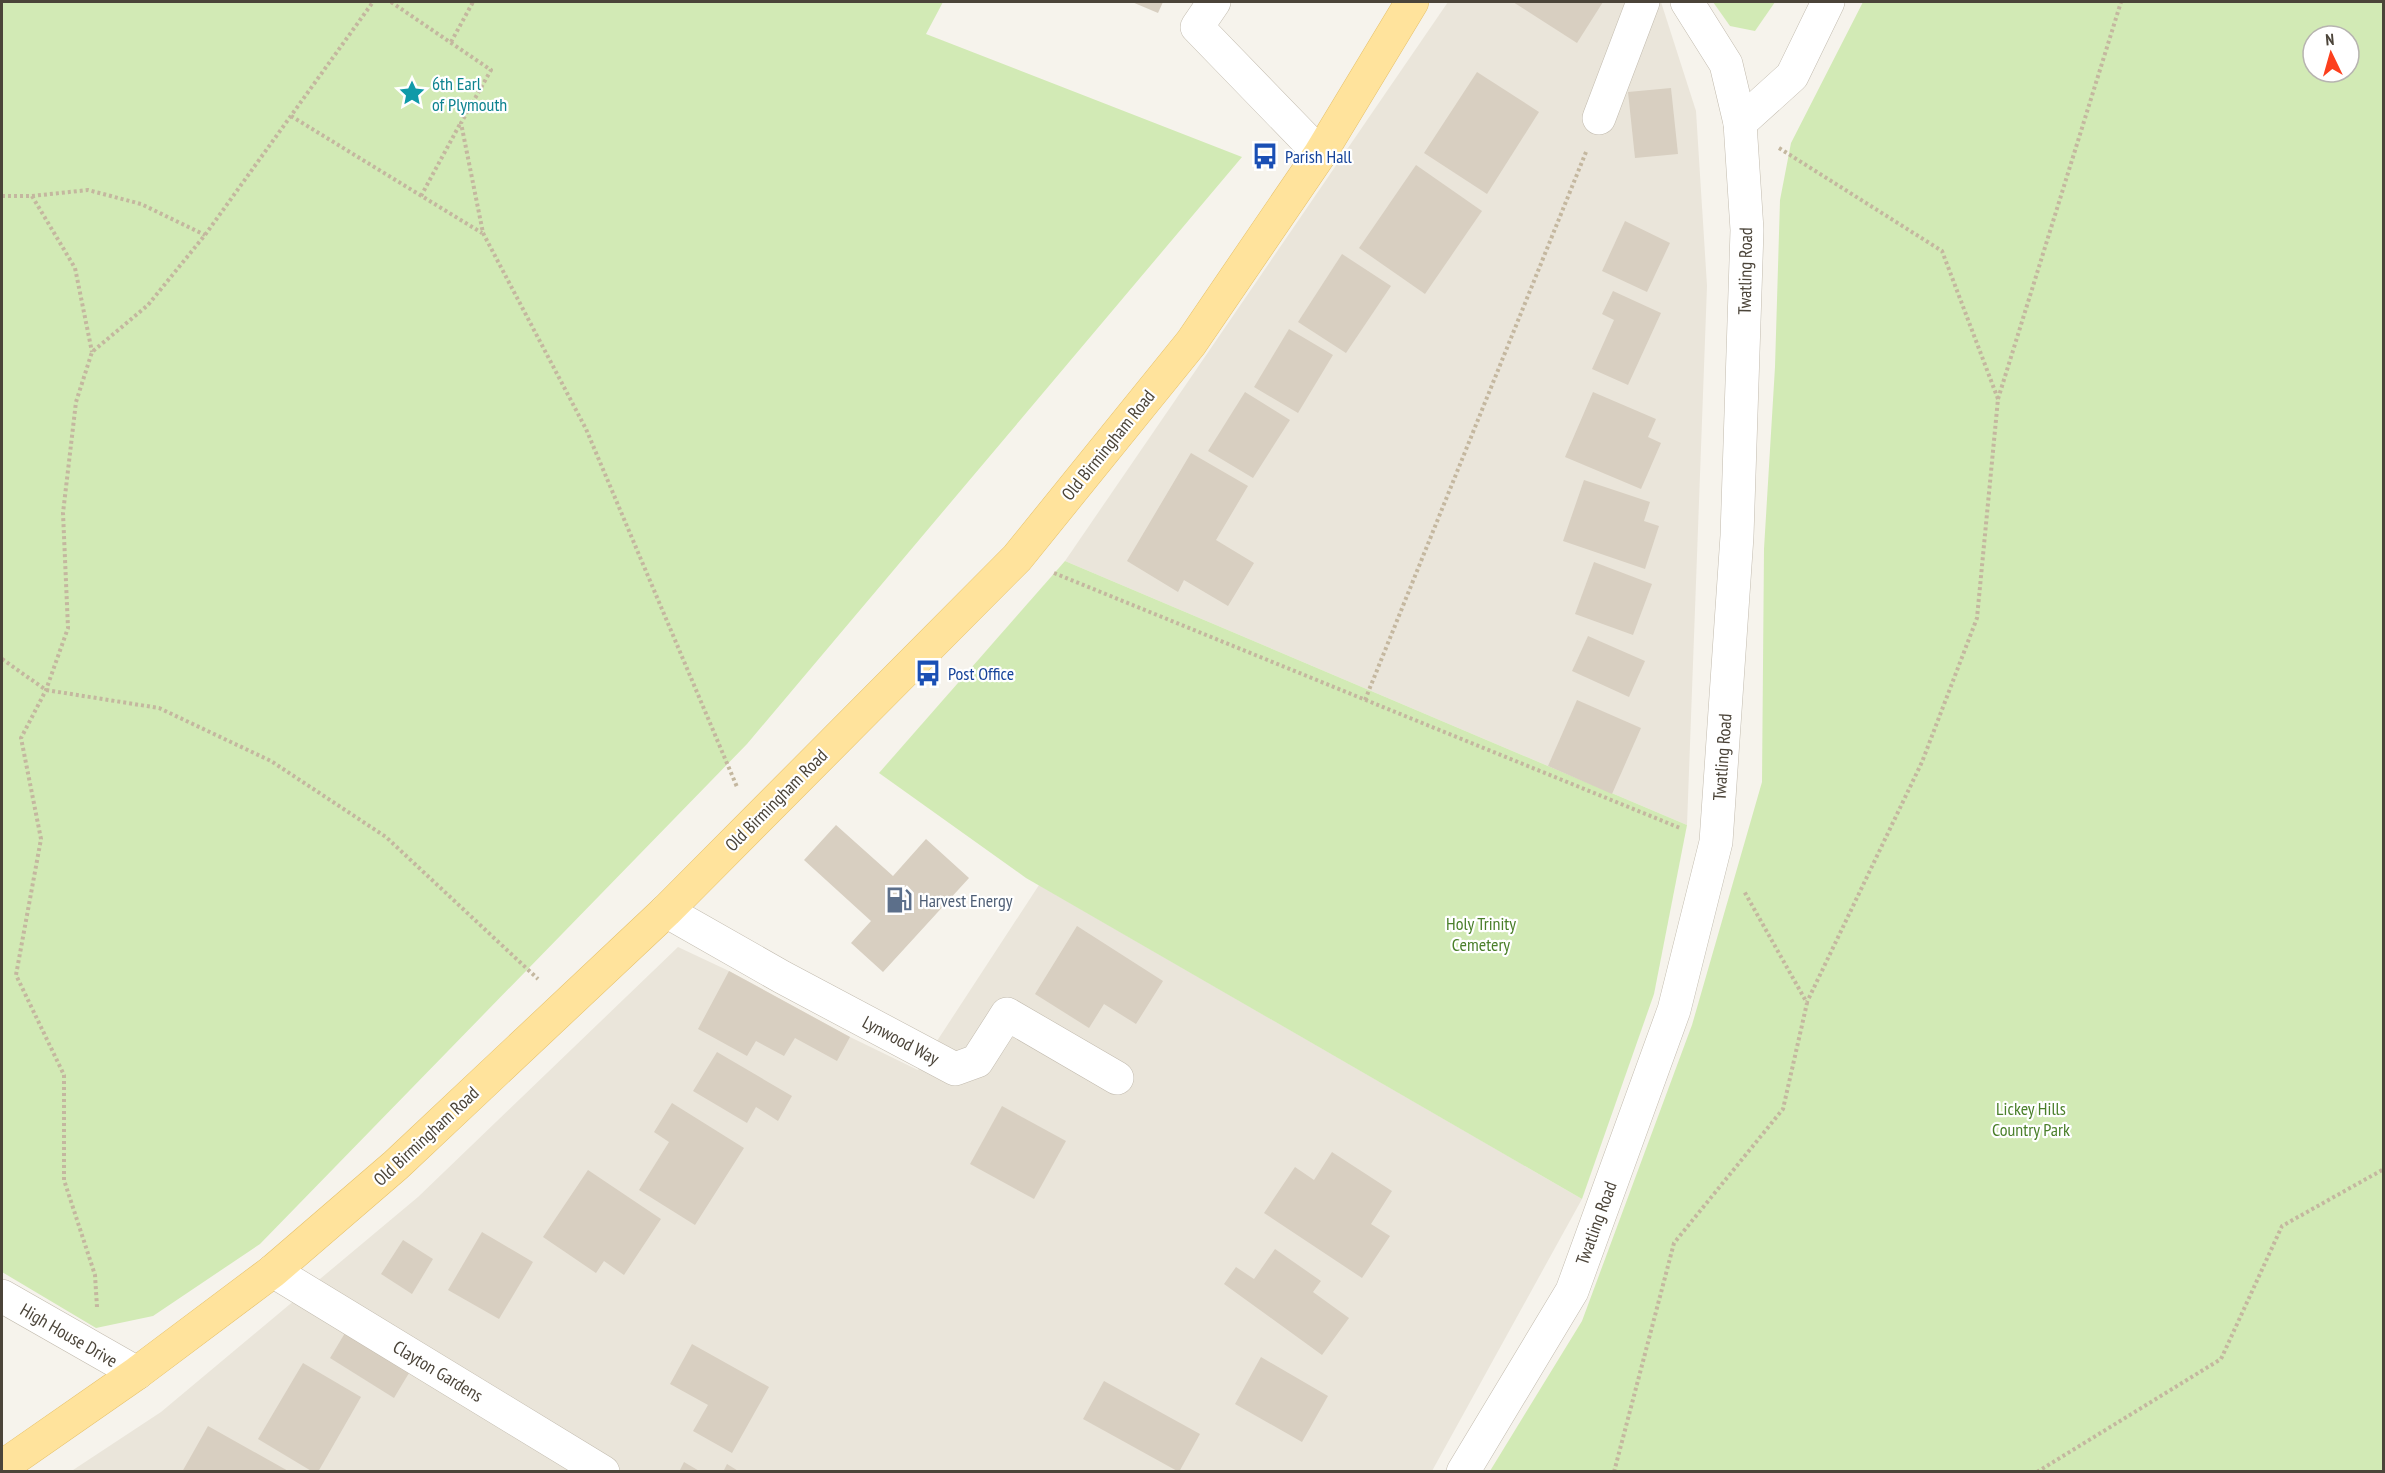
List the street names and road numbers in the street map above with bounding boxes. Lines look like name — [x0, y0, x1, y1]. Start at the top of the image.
street label: Twatling Road — [1733, 227, 1757, 315]
street label: Old Birmingham Road — [1056, 385, 1160, 505]
street label: Twatling Road — [1707, 713, 1737, 801]
street label: Old Birmingham Road — [720, 744, 832, 856]
street label: Lynwood Way — [859, 1010, 943, 1070]
street label: Old Birmingham Road — [369, 1081, 483, 1191]
street label: Twatling Road — [1570, 1178, 1622, 1268]
street label: High House Drive — [16, 1298, 122, 1372]
street label: Clayton Gardens — [389, 1335, 487, 1407]

